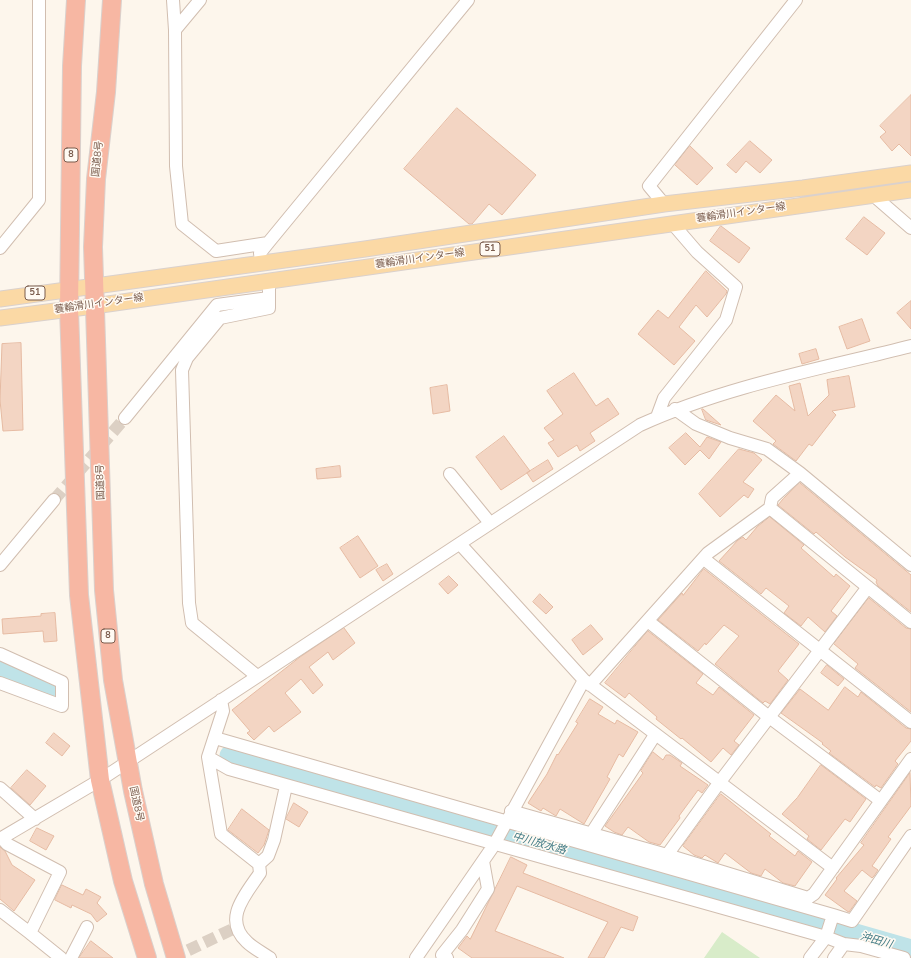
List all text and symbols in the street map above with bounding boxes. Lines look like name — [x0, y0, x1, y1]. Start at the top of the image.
street label: 国道8号 — [90, 140, 106, 178]
road number: 8 — [64, 148, 78, 162]
street label: 蓑輪滑川インター線 — [696, 201, 786, 225]
road number: 51 — [480, 242, 500, 256]
street label: 蓑輪滑川インター線 — [375, 247, 465, 271]
road number: 51 — [25, 286, 45, 300]
street label: 蓑輪滑川インター線 — [54, 292, 144, 316]
street label: 国道8号 — [94, 464, 108, 500]
road number: 8 — [101, 629, 115, 643]
street label: 国道8号 — [126, 785, 146, 823]
water label: 中川放水路 — [511, 830, 567, 858]
water label: 沖田川 — [858, 930, 894, 952]

